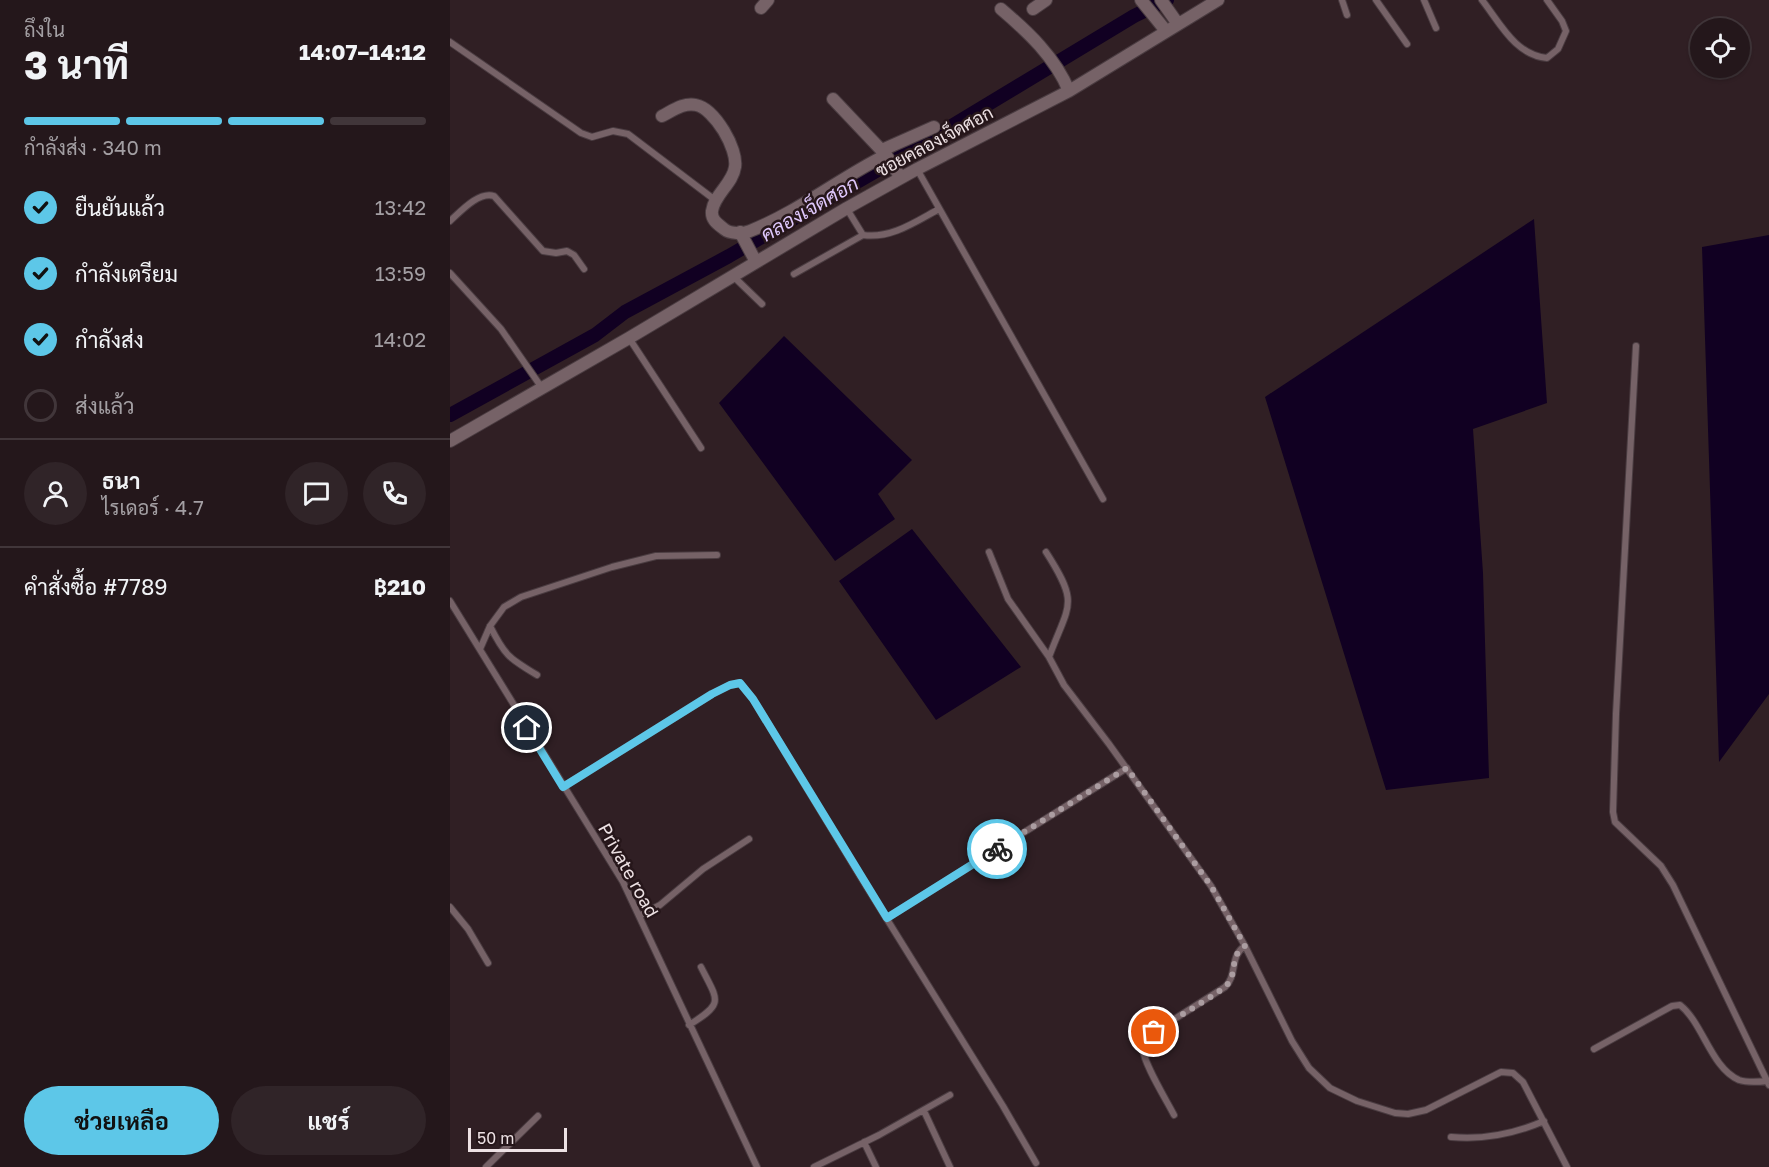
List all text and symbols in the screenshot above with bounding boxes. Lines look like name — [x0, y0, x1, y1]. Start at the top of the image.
text: ถึงใน — [24, 17, 65, 41]
map controls — [1690, 18, 1750, 78]
button: locate — [1690, 18, 1750, 78]
text: 14:07–14:12 — [299, 38, 426, 65]
text: 3 นาที — [24, 41, 129, 88]
street label: ซอยคลองเจ็ดศอก — [871, 99, 997, 181]
text: กำลังส่ง · 340 m — [24, 135, 162, 159]
water label: คลองเจ็ดศอก — [755, 169, 862, 246]
icon: check — [24, 191, 57, 224]
text: ยืนยันแล้ว — [75, 194, 165, 221]
text: 13:42 — [375, 195, 426, 219]
icon: check — [24, 257, 57, 290]
text: กำลังเตรียม — [75, 260, 178, 287]
text: 13:59 — [375, 261, 426, 285]
icon: check — [24, 323, 57, 356]
text: กำลังส่ง — [75, 326, 144, 353]
text: 14:02 — [374, 327, 426, 351]
text: ส่งแล้ว — [75, 392, 135, 419]
button: person — [24, 462, 87, 525]
button: chat — [285, 462, 348, 525]
button: phone — [363, 462, 426, 525]
text: ธนา — [102, 467, 140, 494]
text: ไรเดอร์ · 4.7 — [102, 495, 204, 519]
text: คำสั่งซื้อ #7789 — [24, 573, 168, 600]
text: ฿210 — [374, 573, 426, 600]
pin — [501, 702, 552, 753]
icon: home — [510, 711, 543, 744]
street label: Private road — [594, 819, 664, 921]
courier — [967, 819, 1027, 879]
icon: bike — [981, 833, 1014, 866]
pin — [1128, 1006, 1179, 1057]
icon: bag — [1137, 1015, 1170, 1048]
button: ช่วยเหลือ — [24, 1086, 219, 1155]
button: แชร์ — [231, 1086, 426, 1155]
scale bar — [468, 1125, 567, 1152]
text: 50 m — [477, 1128, 514, 1148]

